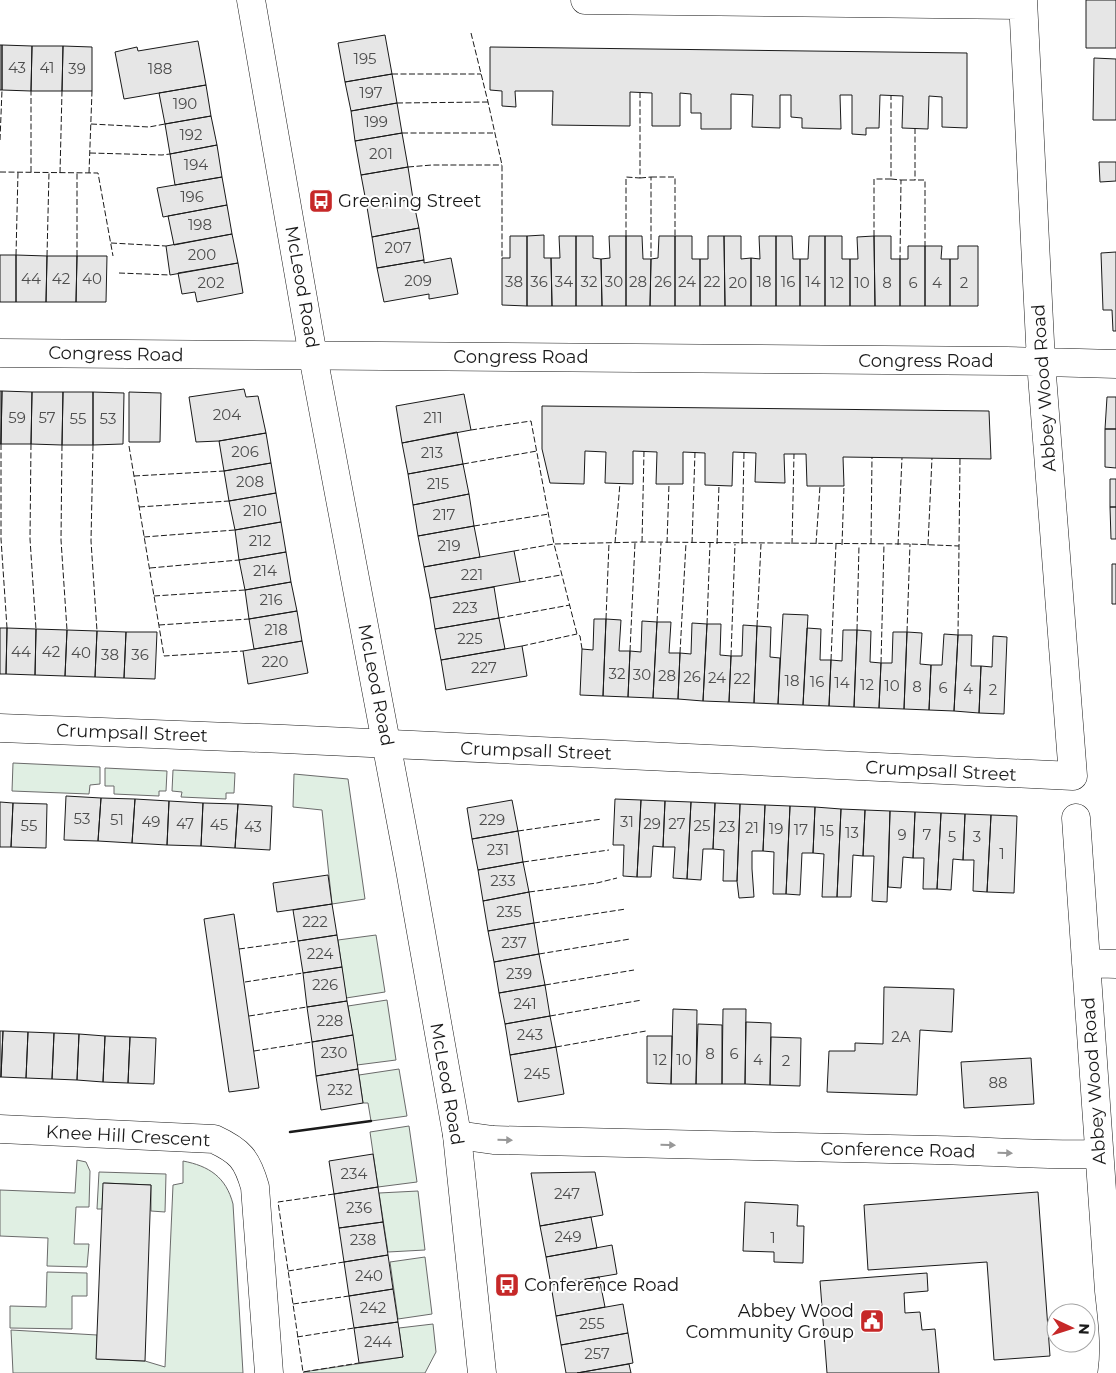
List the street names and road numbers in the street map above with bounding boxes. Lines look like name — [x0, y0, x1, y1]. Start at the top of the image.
street label: McLeod Road — [280, 224, 324, 350]
street label: Abbey Wood Road — [1027, 303, 1061, 473]
street label: Congress Road — [48, 342, 184, 366]
street label: Congress Road — [453, 346, 589, 368]
street label: Congress Road — [858, 350, 994, 372]
street label: McLeod Road — [353, 622, 399, 748]
street label: Crumpsall Street — [56, 719, 208, 747]
street label: Crumpsall Street — [460, 737, 612, 765]
street label: Crumpsall Street — [865, 756, 1017, 786]
street label: Abbey Wood Road — [1077, 996, 1111, 1166]
street label: McLeod Road — [425, 1021, 469, 1147]
street label: Knee Hill Crescent — [45, 1121, 211, 1151]
street label: Conference Road — [820, 1138, 976, 1162]

